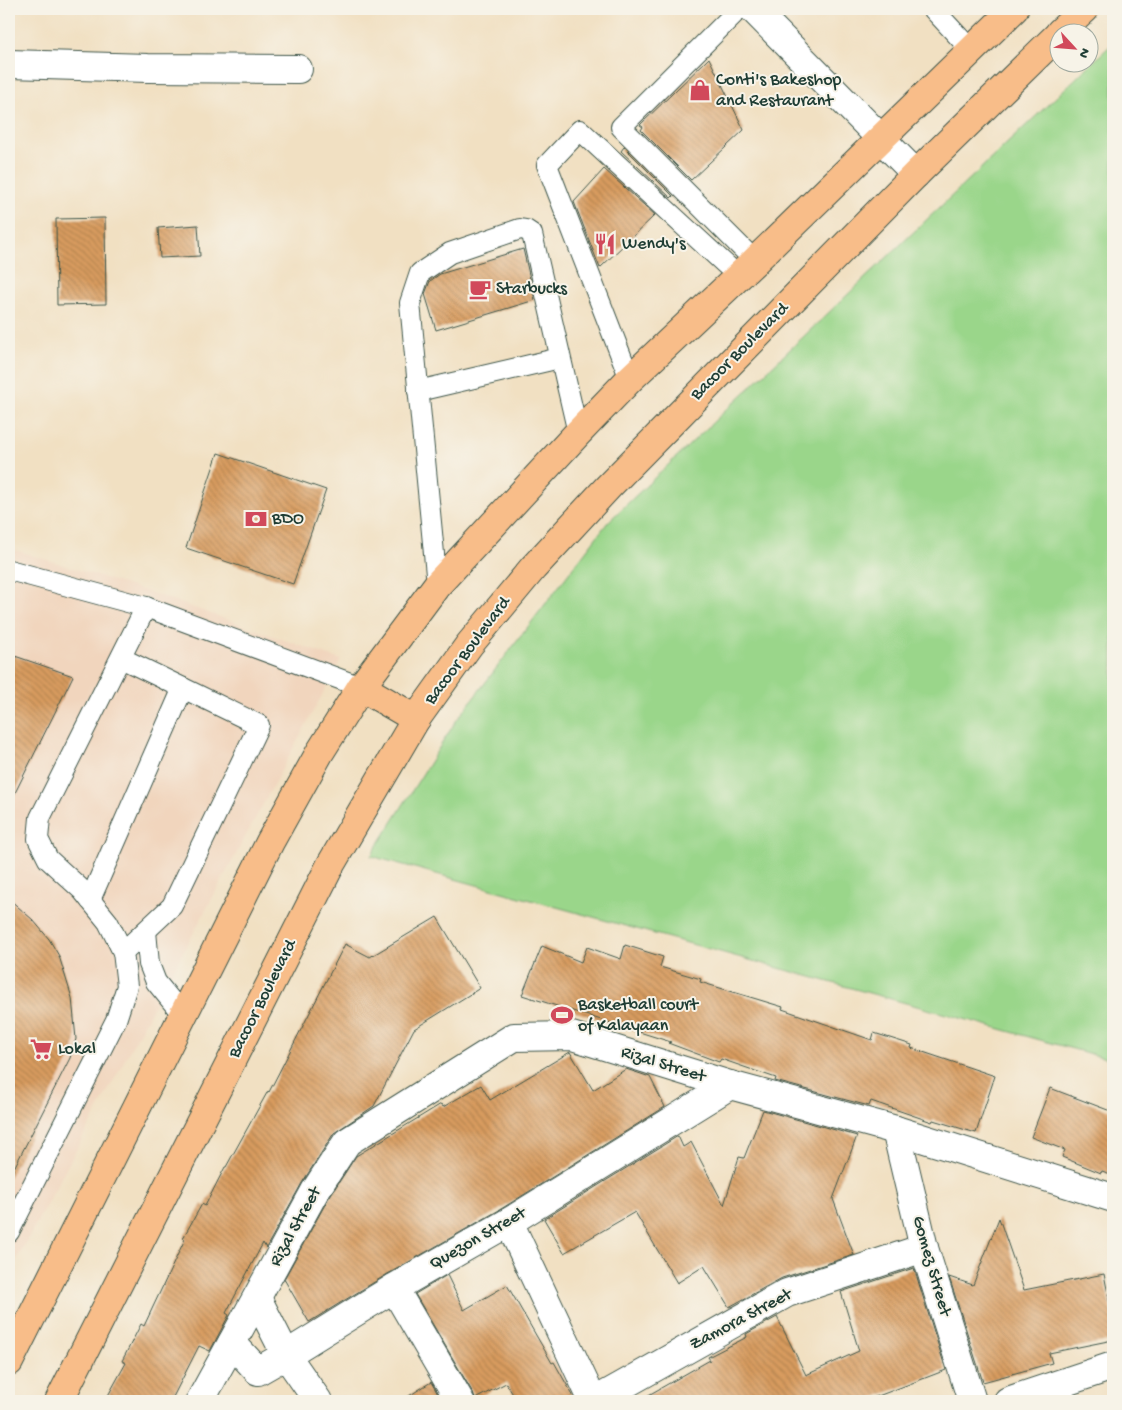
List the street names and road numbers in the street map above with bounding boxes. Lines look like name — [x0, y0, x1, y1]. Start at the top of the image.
street label: Bacoor Boulevard — [686, 298, 794, 406]
street label: Bacoor Boulevard — [420, 592, 516, 710]
street label: Bacoor Boulevard — [224, 935, 302, 1062]
street label: Rizal Street — [618, 1042, 709, 1088]
street label: Rizal Street — [266, 1182, 327, 1270]
street label: Quezon Street — [426, 1202, 531, 1275]
street label: Gomez Street — [907, 1214, 956, 1320]
street label: Zamora Street — [686, 1284, 797, 1356]

